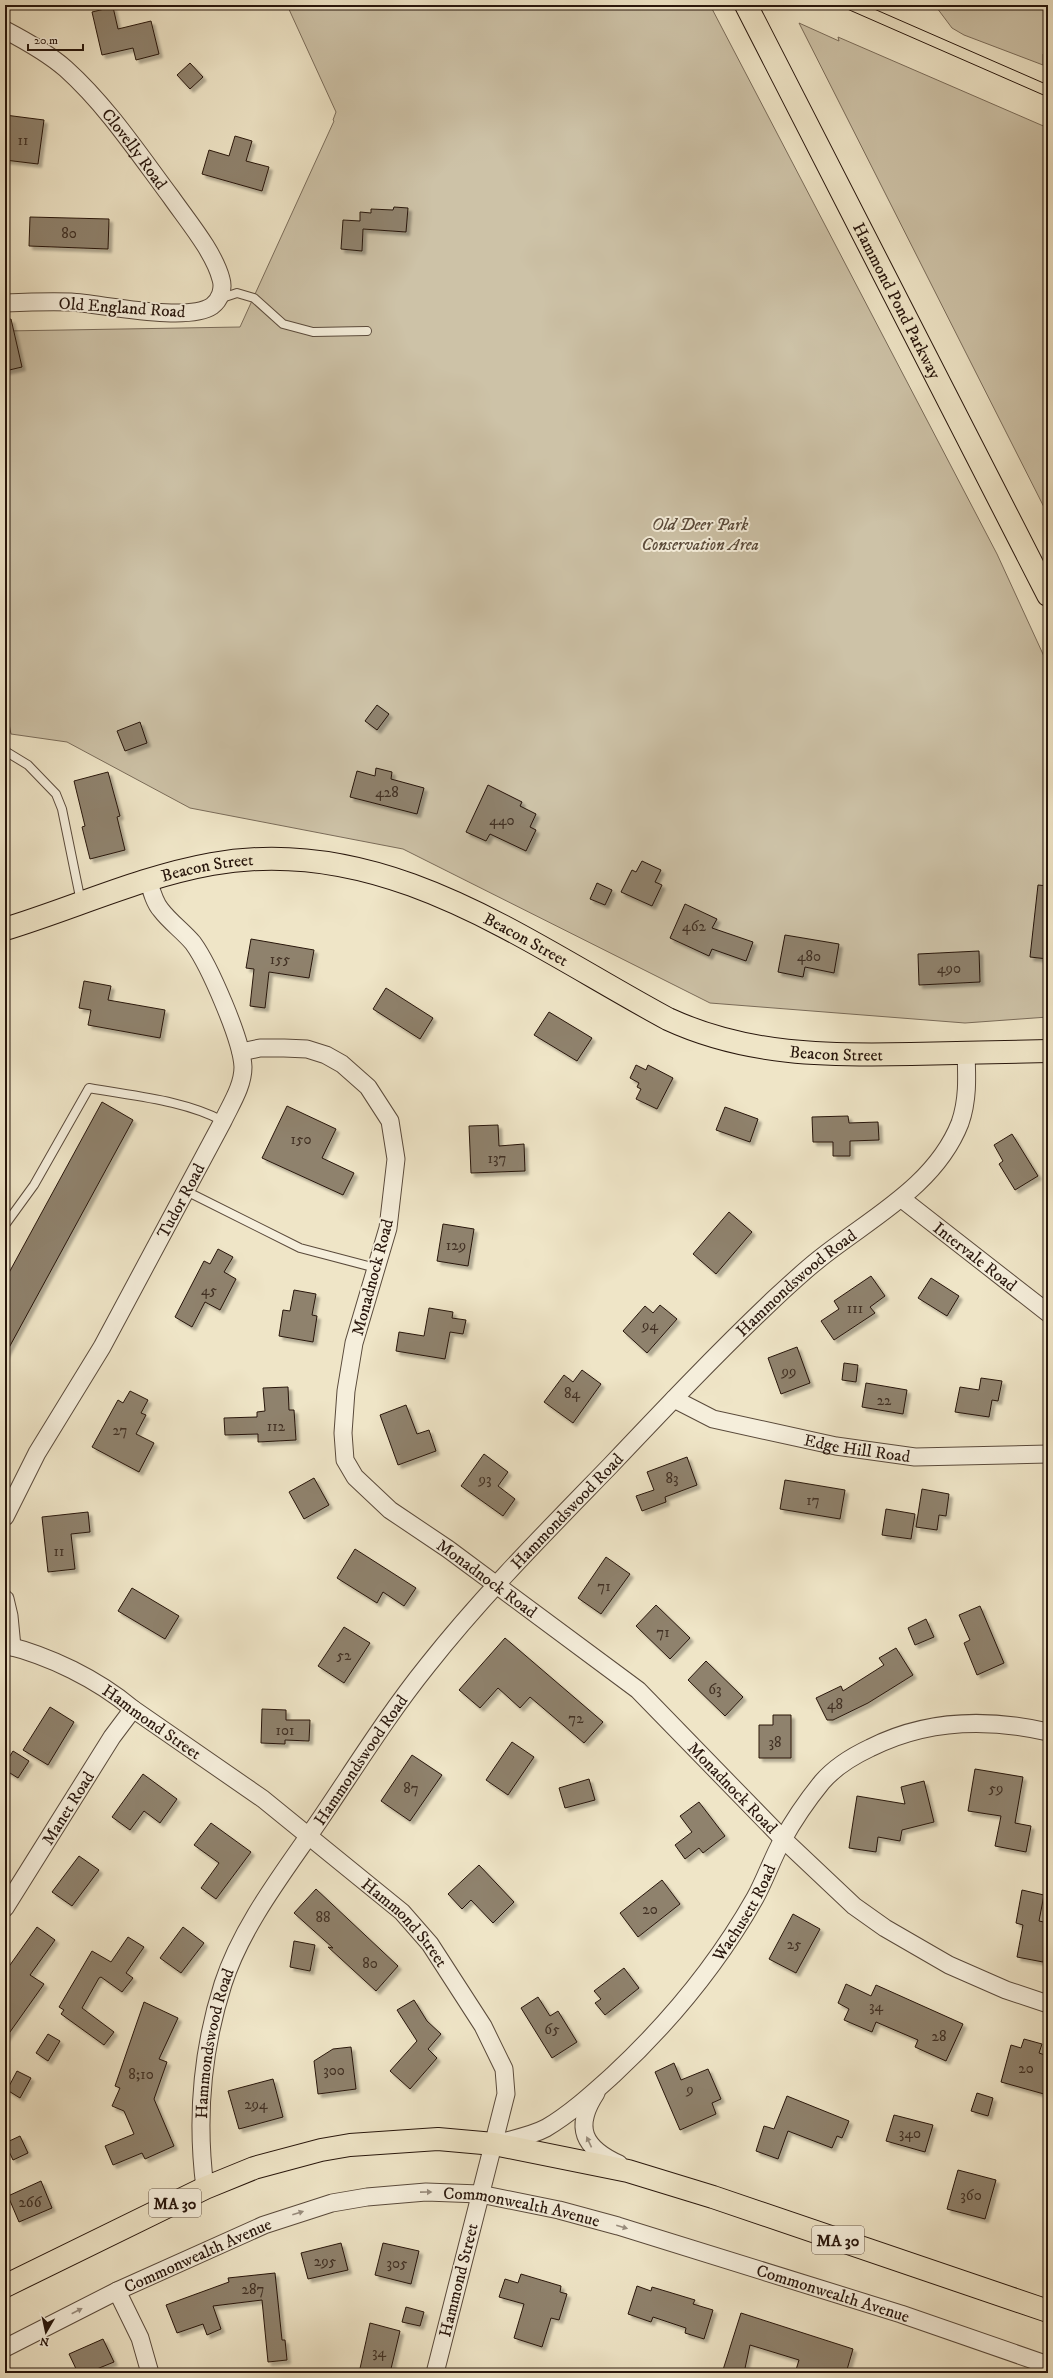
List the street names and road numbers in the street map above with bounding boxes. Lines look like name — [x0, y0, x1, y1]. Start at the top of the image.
street label: Clovelly Road — [96, 104, 172, 195]
street label: Hammond Pond Parkway — [847, 219, 946, 384]
street label: Old England Road — [58, 293, 186, 323]
street label: Beacon Street — [159, 849, 255, 888]
street label: Beacon Street — [480, 908, 572, 972]
street label: Beacon Street — [788, 1041, 884, 1067]
street label: Tudor Road — [152, 1159, 211, 1242]
street label: Monadnock Road — [347, 1216, 399, 1338]
street label: Intervale Road — [928, 1217, 1022, 1297]
street label: Hammondswood Road — [732, 1225, 862, 1342]
street label: Edge Hill Road — [802, 1429, 912, 1468]
street label: Hammondswood Road — [506, 1449, 629, 1574]
street label: Monadnock Road — [432, 1534, 542, 1624]
street label: Hammond Street — [98, 1680, 206, 1765]
street label: Hammondswood Road — [309, 1690, 413, 1830]
street label: Monadnock Road — [682, 1738, 782, 1839]
street label: Manet Road — [37, 1767, 100, 1850]
street label: Wachusett Road — [707, 1861, 782, 1967]
street label: Hammond Street — [357, 1873, 452, 1972]
street label: Hammondswood Road — [191, 1965, 240, 2119]
street label: Commonwealth Avenue — [443, 2183, 602, 2233]
road number: MA 30 — [149, 2189, 201, 2217]
street label: Commonwealth Avenue — [121, 2213, 274, 2298]
street label: Hammond Street — [434, 2221, 484, 2339]
road number: MA 30 — [812, 2226, 864, 2254]
street label: Commonwealth Avenue — [753, 2260, 912, 2328]

